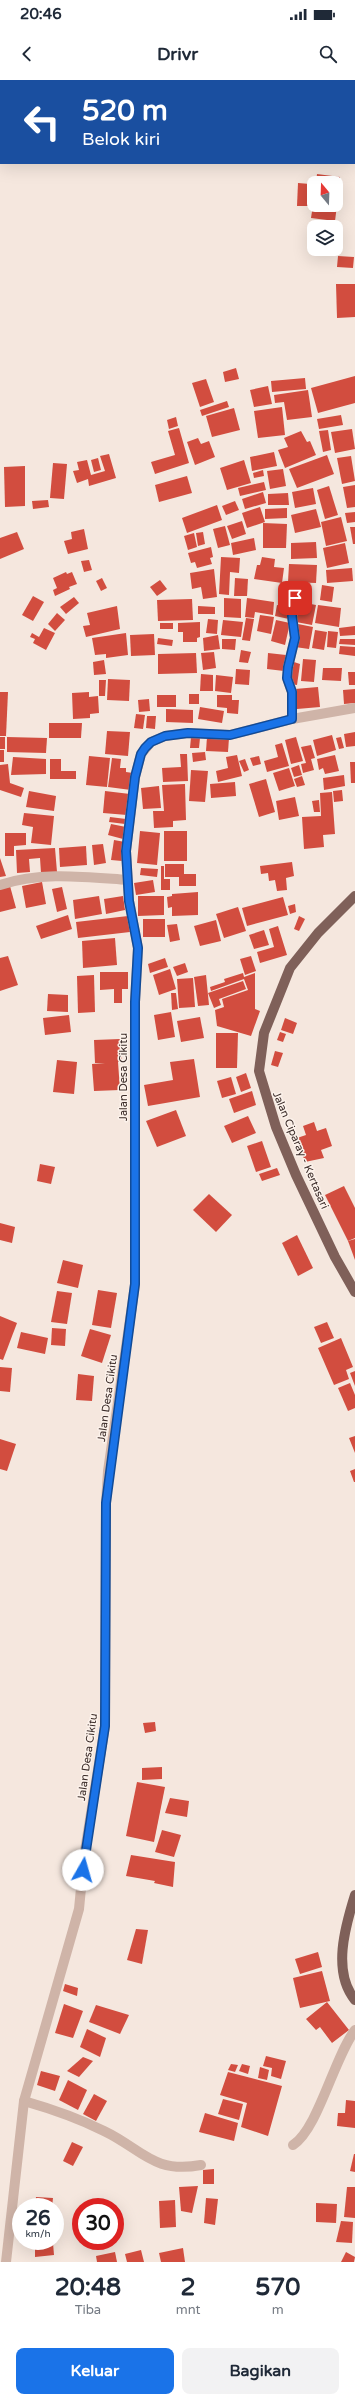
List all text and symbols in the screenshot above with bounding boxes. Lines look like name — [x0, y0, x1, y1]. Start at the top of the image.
text: 20:46 — [20, 5, 62, 23]
icon: back — [16, 43, 38, 65]
text: Drivr — [157, 43, 198, 65]
icon: search — [317, 43, 339, 65]
text: 520 m — [82, 94, 168, 128]
icon: left — [16, 96, 68, 148]
text: Belok kiri — [82, 128, 160, 150]
north arrow — [307, 176, 343, 212]
map controls — [307, 176, 343, 256]
button: layers — [307, 220, 343, 256]
pin — [278, 581, 312, 615]
icon: arrive — [284, 587, 306, 609]
street label: Jalan Desa Cikitu — [117, 1033, 130, 1121]
street label: Jalan Ciparay - Kertasari — [270, 1090, 331, 1211]
street label: Jalan Desa Cikitu — [95, 1353, 120, 1443]
street label: Jalan Desa Cikitu — [75, 1712, 100, 1802]
position arrow — [62, 1849, 104, 1891]
speed limit sign: 30 — [72, 2198, 124, 2250]
text: 26 — [25, 2207, 51, 2231]
text: km/h — [25, 2228, 51, 2240]
text: 20:48 — [55, 2273, 121, 2302]
text: 2 — [181, 2273, 196, 2302]
text: 570 — [255, 2273, 300, 2302]
text: Tiba — [75, 2302, 101, 2318]
text: mnt — [176, 2302, 200, 2318]
text: m — [272, 2302, 284, 2318]
button: Keluar — [16, 2348, 174, 2394]
button: Bagikan — [182, 2348, 339, 2394]

